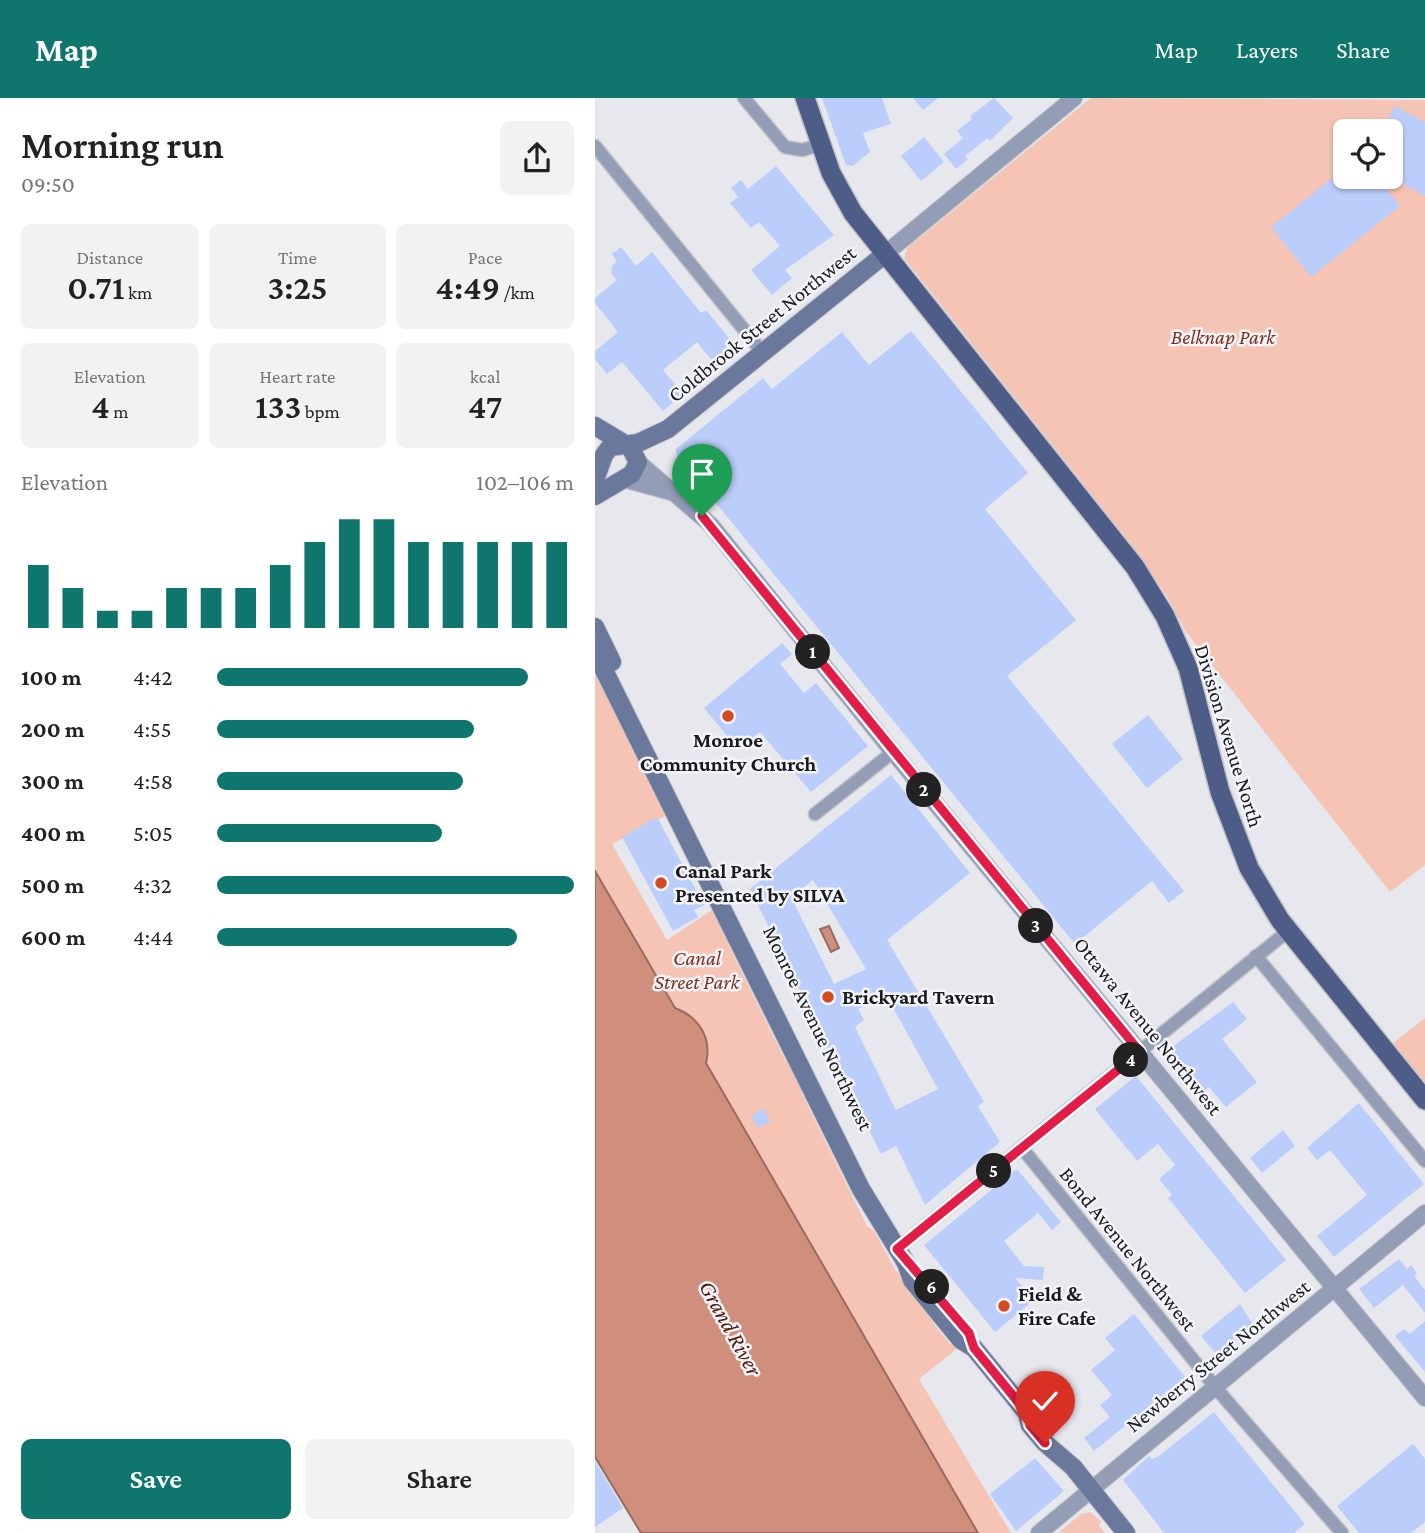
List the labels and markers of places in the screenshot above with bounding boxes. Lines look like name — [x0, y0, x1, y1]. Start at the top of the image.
pin — [672, 444, 732, 516]
pin: 1 — [795, 634, 830, 670]
marker: Monroe Community Church — [720, 708, 736, 724]
place label: Monroe Community Church — [640, 728, 816, 776]
pin: 2 — [907, 772, 941, 808]
place label: Canal Park Presented by SILVA — [675, 859, 845, 907]
marker: Canal Park Presented by SILVA — [653, 875, 669, 891]
pin: 3 — [1019, 908, 1053, 944]
place label: Brickyard Tavern — [842, 985, 995, 1009]
marker: Brickyard Tavern — [820, 989, 836, 1005]
pin: 4 — [1113, 1042, 1149, 1077]
pin: 5 — [977, 1154, 1011, 1188]
pin: 6 — [915, 1270, 949, 1304]
place label: Field & Fire Cafe — [1018, 1282, 1096, 1330]
marker: Field & Fire Cafe — [996, 1298, 1012, 1314]
pin — [1015, 1371, 1075, 1443]

